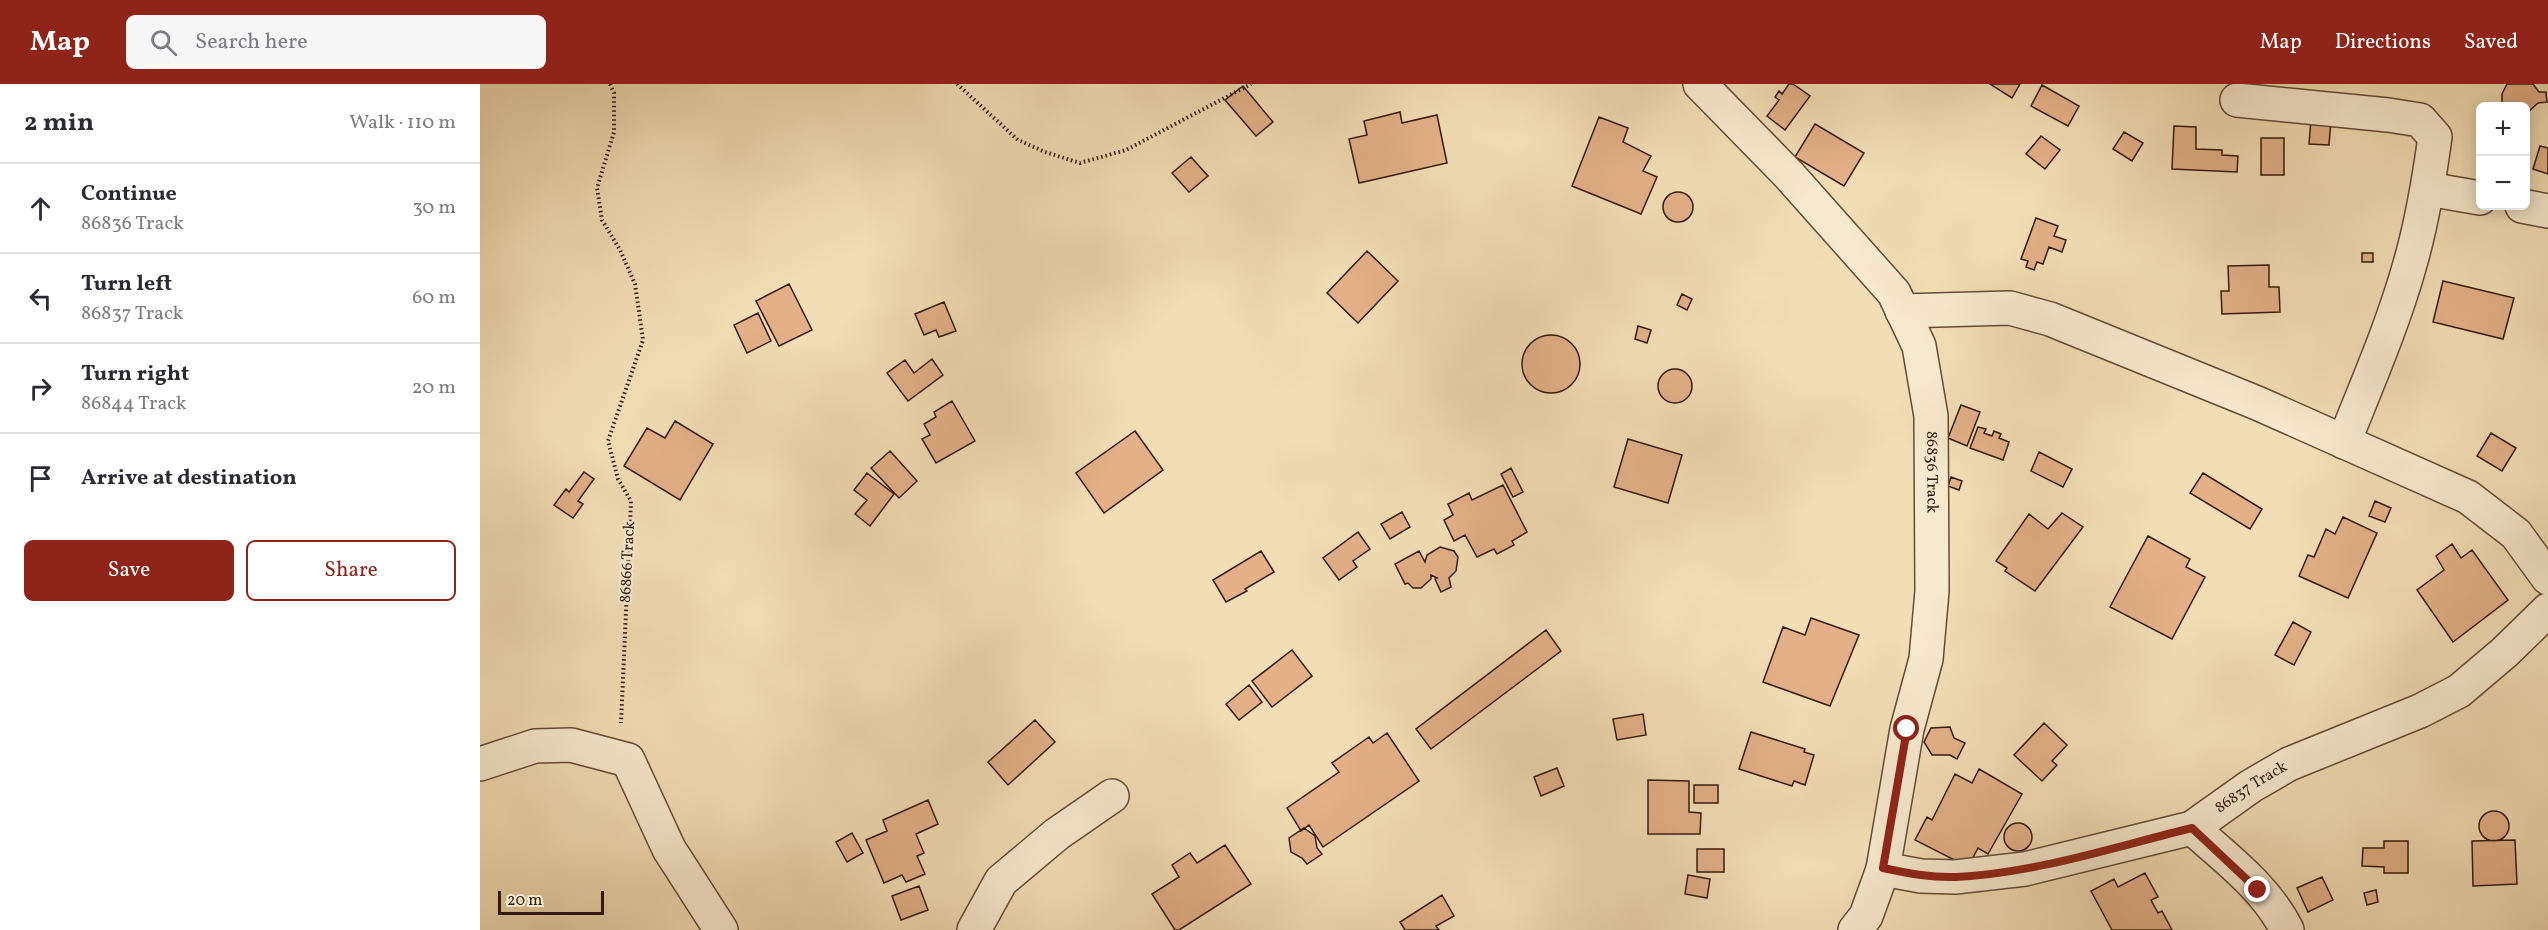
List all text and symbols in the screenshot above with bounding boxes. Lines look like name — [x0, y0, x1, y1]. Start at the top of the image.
search box — [126, 15, 546, 69]
text: Map — [30, 23, 90, 62]
icon: search — [147, 26, 180, 59]
text: Search here — [195, 27, 308, 58]
text: Map — [2260, 28, 2302, 57]
text: Directions — [2335, 28, 2431, 57]
text: Saved — [2464, 28, 2518, 57]
map controls — [2476, 102, 2530, 210]
button: + — [2476, 102, 2530, 156]
text: 2 min — [24, 105, 94, 141]
text: Walk · 110 m — [349, 109, 456, 137]
button: − — [2476, 156, 2530, 210]
text: Continue — [81, 179, 177, 210]
icon: ahead — [24, 192, 57, 225]
text: 30 m — [412, 194, 456, 222]
text: 86836 Track — [81, 210, 184, 238]
text: Turn left — [81, 269, 172, 300]
icon: left — [24, 282, 57, 315]
text: 60 m — [412, 284, 456, 312]
text: 86837 Track — [81, 300, 183, 328]
text: Turn right — [81, 359, 189, 390]
icon: right — [24, 372, 57, 405]
text: 20 m — [412, 374, 456, 402]
text: 86844 Track — [81, 390, 187, 418]
street label: 86836 Track — [1920, 431, 1943, 514]
icon: arrive — [24, 462, 57, 495]
text: Arrive at destination — [81, 463, 297, 494]
street label: 86866 Track — [615, 520, 641, 604]
button: Save — [24, 540, 234, 601]
button: Share — [246, 540, 456, 601]
route start — [1893, 715, 1919, 741]
street label: 86837 Track — [2211, 756, 2292, 819]
route end — [2244, 876, 2270, 902]
scale bar — [498, 888, 604, 916]
text: 20 m — [507, 890, 542, 912]

